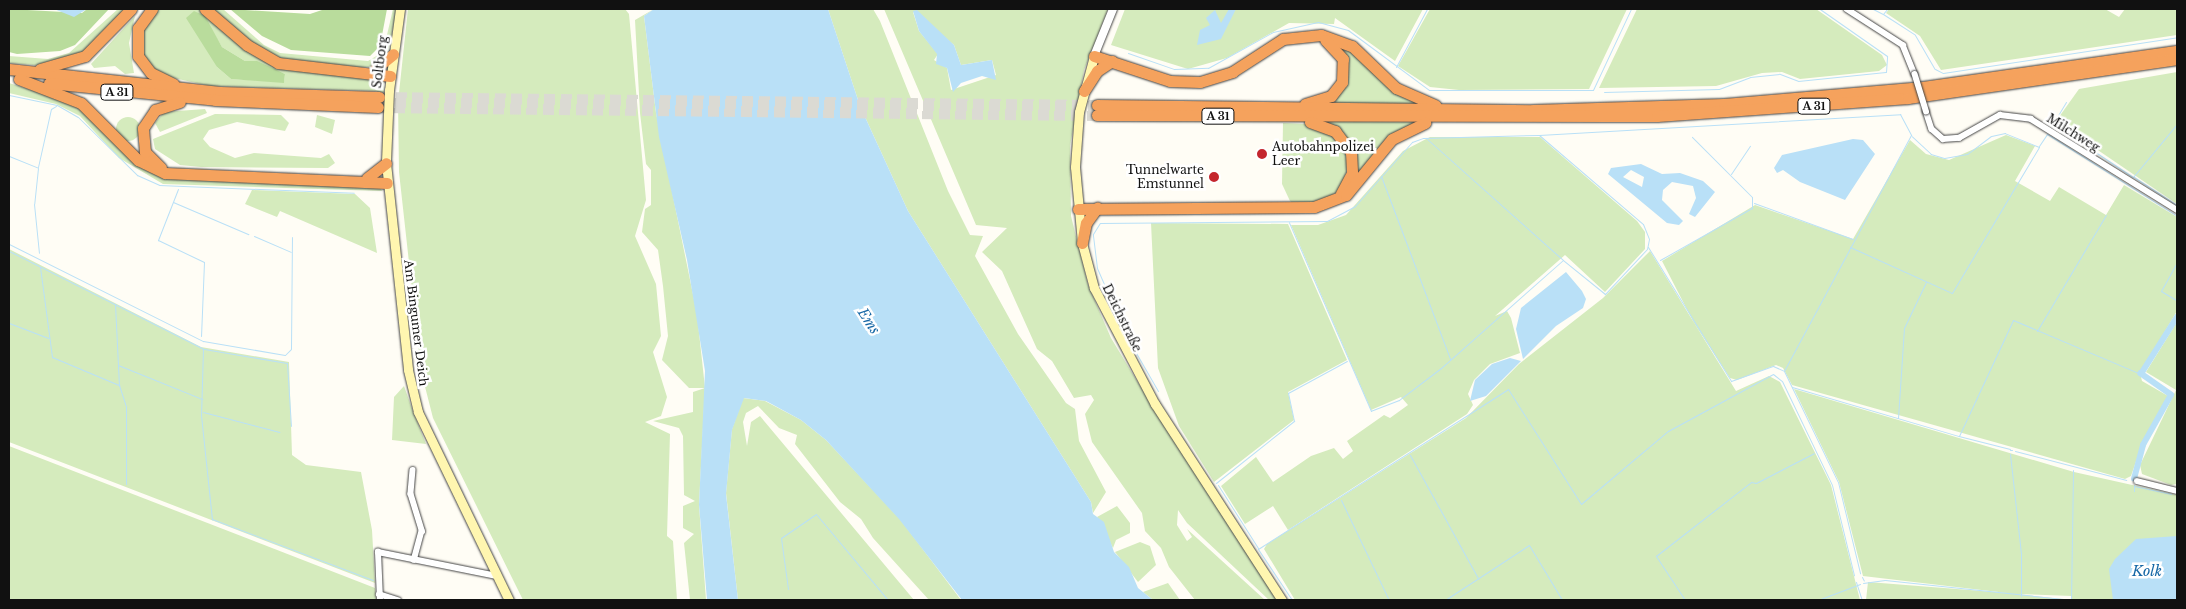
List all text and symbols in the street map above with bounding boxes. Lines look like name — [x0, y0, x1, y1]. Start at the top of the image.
street label: Soltborg — [370, 35, 390, 89]
road number: A 31 — [100, 84, 134, 100]
road number: A 31 — [1796, 98, 1832, 114]
road number: A 31 — [1200, 108, 1236, 124]
street label: Milchweg — [2044, 111, 2102, 155]
place label: Autobahnpolizei Leer — [1272, 140, 1374, 168]
marker: Autobahnpolizei Leer — [1256, 148, 1268, 160]
place label: Tunnelwarte Emstunnel — [1126, 163, 1204, 191]
marker: Tunnelwarte Emstunnel — [1208, 171, 1220, 183]
street label: Am Bingumer Deich — [401, 259, 431, 387]
street label: Deichstraße — [1099, 282, 1145, 354]
water label: Ems — [854, 305, 884, 337]
water label: Kolk — [2132, 563, 2162, 579]

